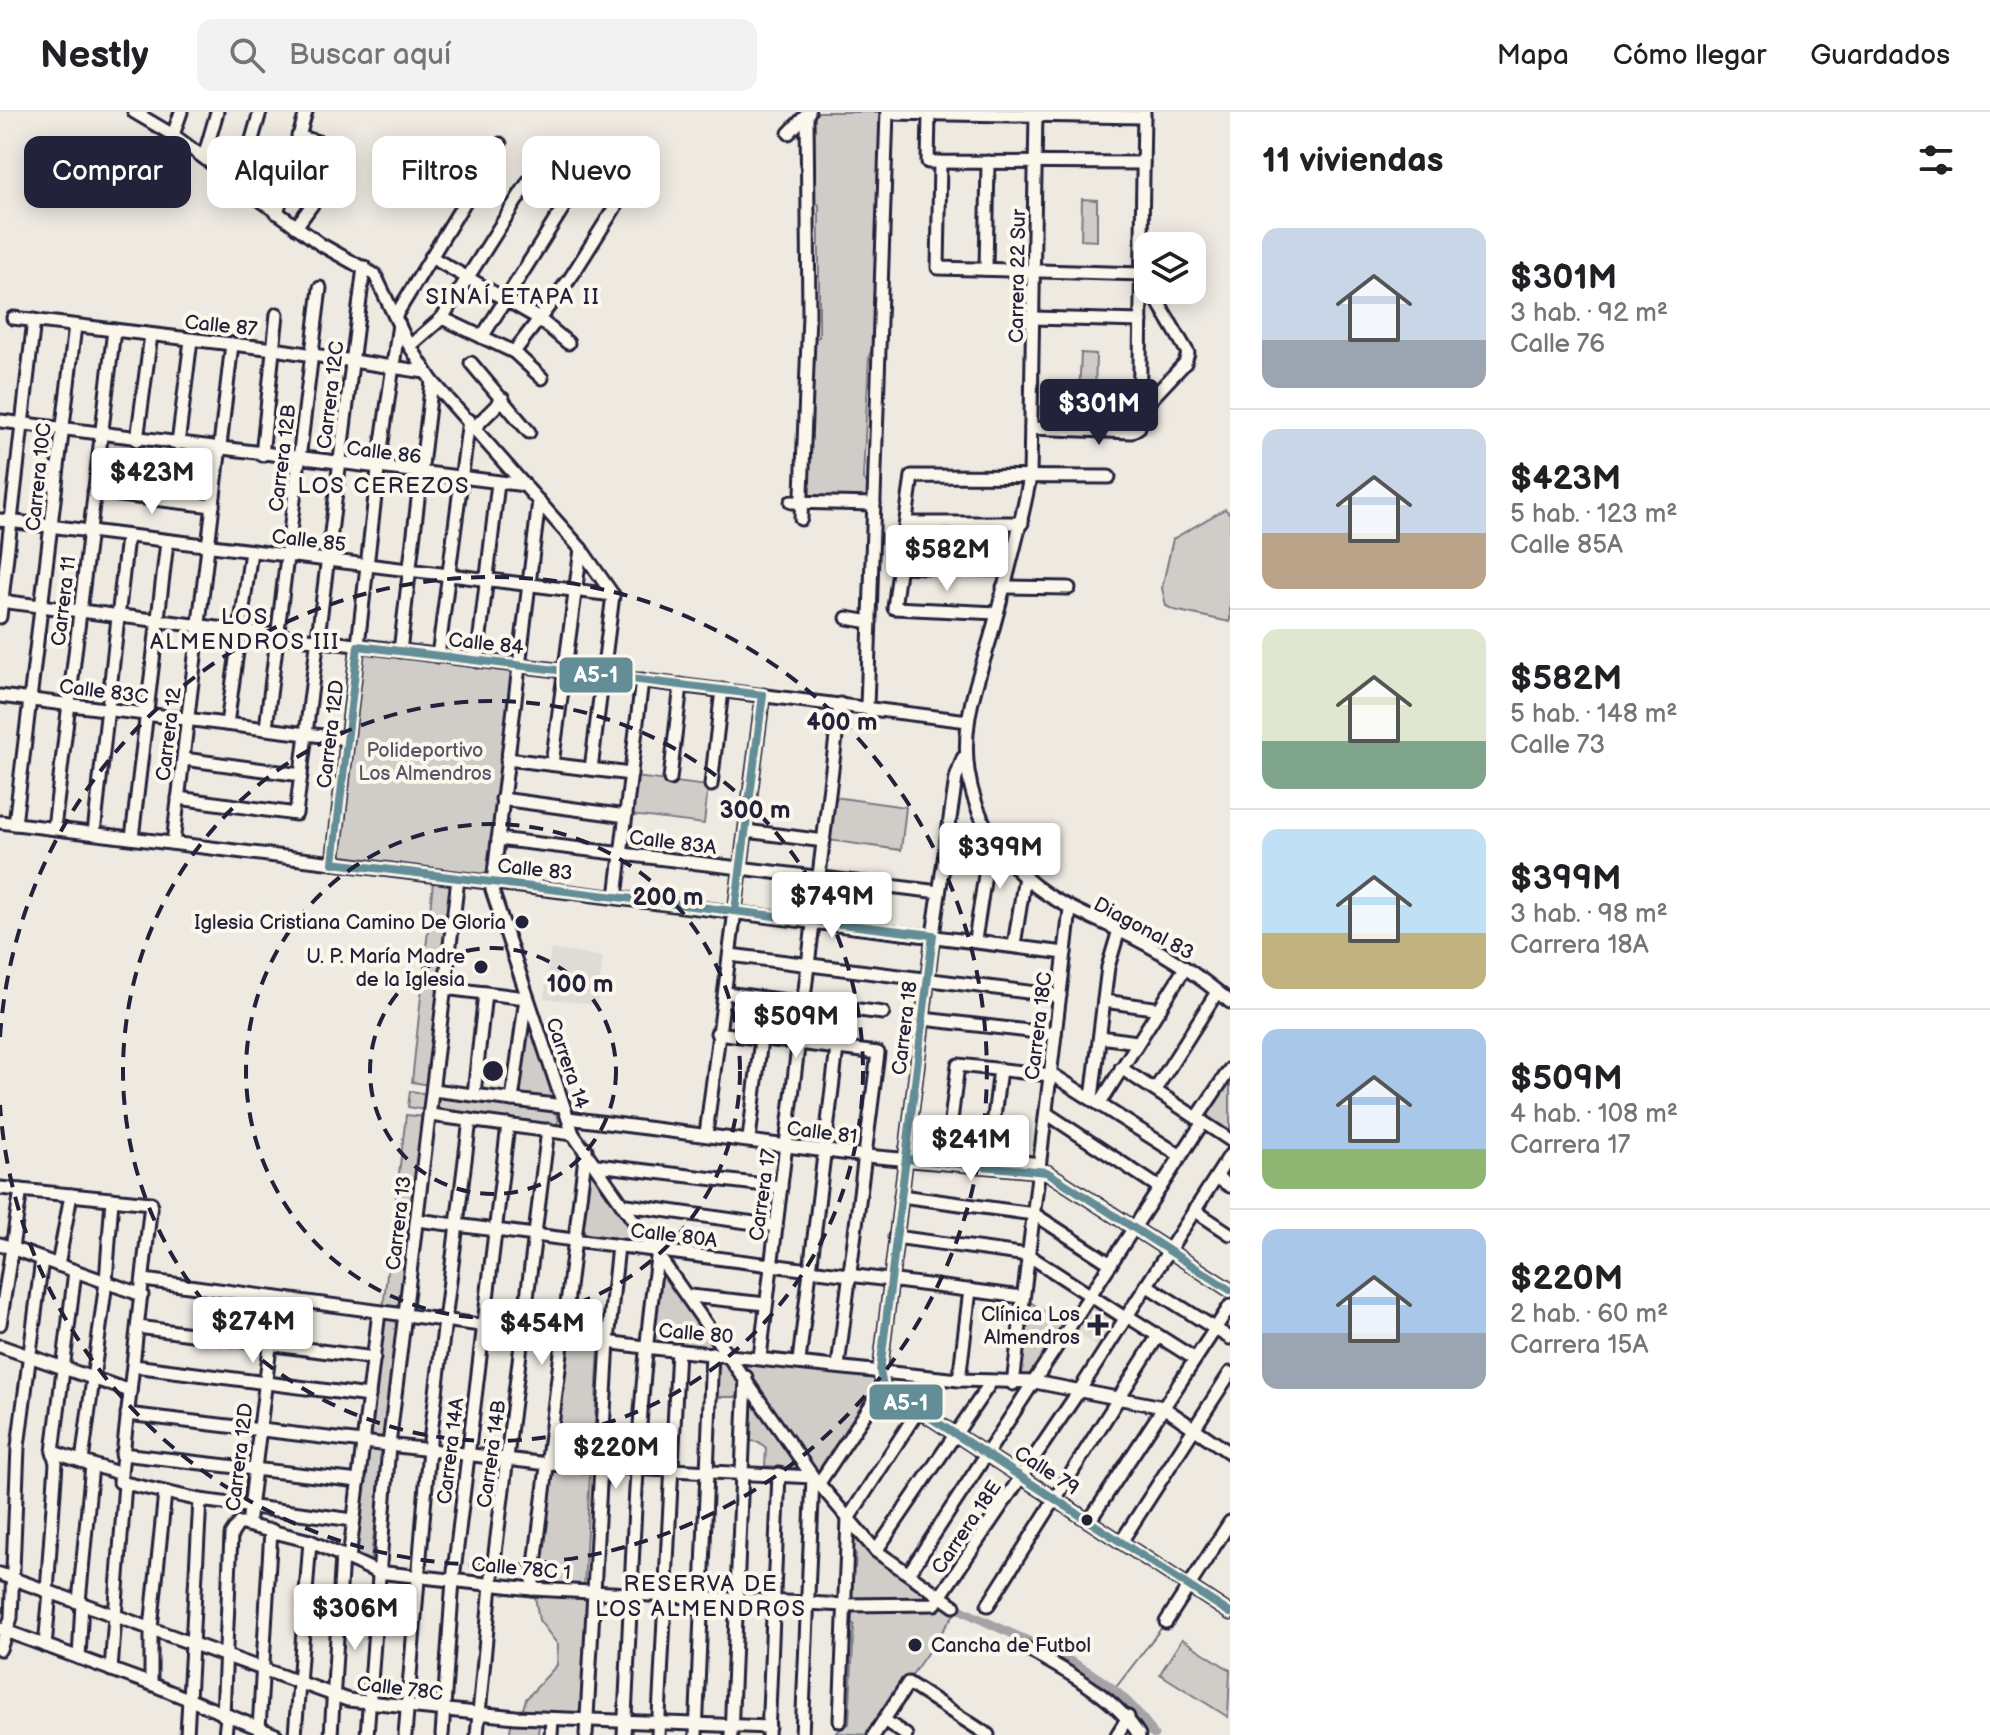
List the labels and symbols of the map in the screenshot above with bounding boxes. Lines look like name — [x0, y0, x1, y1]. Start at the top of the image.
street label: Carrera 22 Sur — [1005, 208, 1031, 343]
district label: SINAÍ ETAPA II — [425, 283, 601, 311]
street label: Calle 87 — [183, 310, 259, 342]
street label: Carrera 12C — [312, 340, 350, 451]
pin: $301M — [1043, 379, 1155, 447]
street label: Carrera 12B — [264, 403, 302, 513]
street label: Carrera 10C — [21, 422, 57, 532]
street label: Calle 86 — [345, 436, 423, 470]
pin: $423M — [96, 448, 208, 516]
district label: LOS CEREZOS — [298, 473, 470, 500]
street label: Calle 85 — [270, 525, 347, 557]
pin: $582M — [891, 525, 1003, 593]
street label: Carrera 11 — [47, 555, 81, 647]
district label: LOS ALMENDROS III — [150, 604, 340, 656]
street label: Calle 84 — [447, 628, 525, 660]
line badge: A5-1 — [558, 656, 634, 694]
text: A5-1 — [573, 662, 618, 689]
street label: Calle 83C — [58, 675, 150, 709]
street label: Carrera 12D — [312, 679, 350, 790]
street label: Carrera 12 — [151, 686, 187, 782]
text: 400 m — [807, 708, 878, 737]
park label: Polideportivo Los Almendros — [358, 739, 492, 786]
text: 300 m — [720, 796, 790, 825]
pin: $399M — [944, 823, 1056, 891]
street label: Calle 83A — [628, 826, 719, 860]
street label: Calle 83 — [496, 854, 574, 886]
pin: $749M — [776, 872, 888, 940]
text: 200 m — [633, 883, 703, 912]
street label: Diagonal 83 — [1089, 892, 1198, 965]
place label: Iglesia Cristiana Camino De Gloria — [194, 911, 506, 935]
marker: Iglesia Cristiana Camino De Gloria — [513, 913, 531, 931]
place label: U. P. María Madre de la Iglesia — [306, 945, 465, 992]
marker: U. P. María Madre de la Iglesia — [472, 958, 490, 976]
text: 100 m — [547, 970, 613, 999]
street label: Carrera 18C — [1020, 971, 1058, 1081]
street label: Carrera 18 — [887, 980, 923, 1076]
pin: $509M — [740, 992, 852, 1060]
street label: Carrera 14 — [540, 1015, 594, 1112]
centre of rings — [479, 1057, 507, 1085]
pin: $241M — [915, 1115, 1027, 1183]
street label: Calle 81 — [785, 1117, 859, 1149]
street label: Carrera 17 — [745, 1147, 781, 1243]
street label: Carrera 13 — [381, 1174, 417, 1272]
street label: Calle 80A — [629, 1219, 719, 1253]
pin: $274M — [197, 1297, 309, 1365]
pin: $454M — [486, 1299, 598, 1367]
place label: Clínica Los Almendros — [981, 1303, 1080, 1350]
marker: Clínica Los Almendros — [1087, 1314, 1109, 1336]
street label: Calle 80 — [658, 1319, 734, 1349]
line badge: A5-1 — [868, 1383, 944, 1421]
text: A5-1 — [883, 1390, 928, 1417]
street label: Carrera 14A — [433, 1396, 470, 1506]
street label: Carrera 14B — [473, 1398, 511, 1510]
street label: Carrera 12D — [221, 1402, 259, 1513]
pin: $220M — [560, 1423, 672, 1491]
street label: Calle 79 — [1010, 1441, 1083, 1501]
street label: Carrera 18E — [927, 1476, 1007, 1579]
unlabelled marker — [1079, 1512, 1095, 1528]
street label: Calle 78C 1 — [470, 1553, 572, 1585]
district label: RESERVA DE LOS ALMENDROS — [595, 1571, 807, 1623]
pin: $306M — [299, 1584, 411, 1652]
place label: Cancha de Futbol — [931, 1634, 1091, 1658]
marker: Cancha de Futbol — [906, 1636, 924, 1654]
street label: Calle 78C — [355, 1672, 444, 1706]

